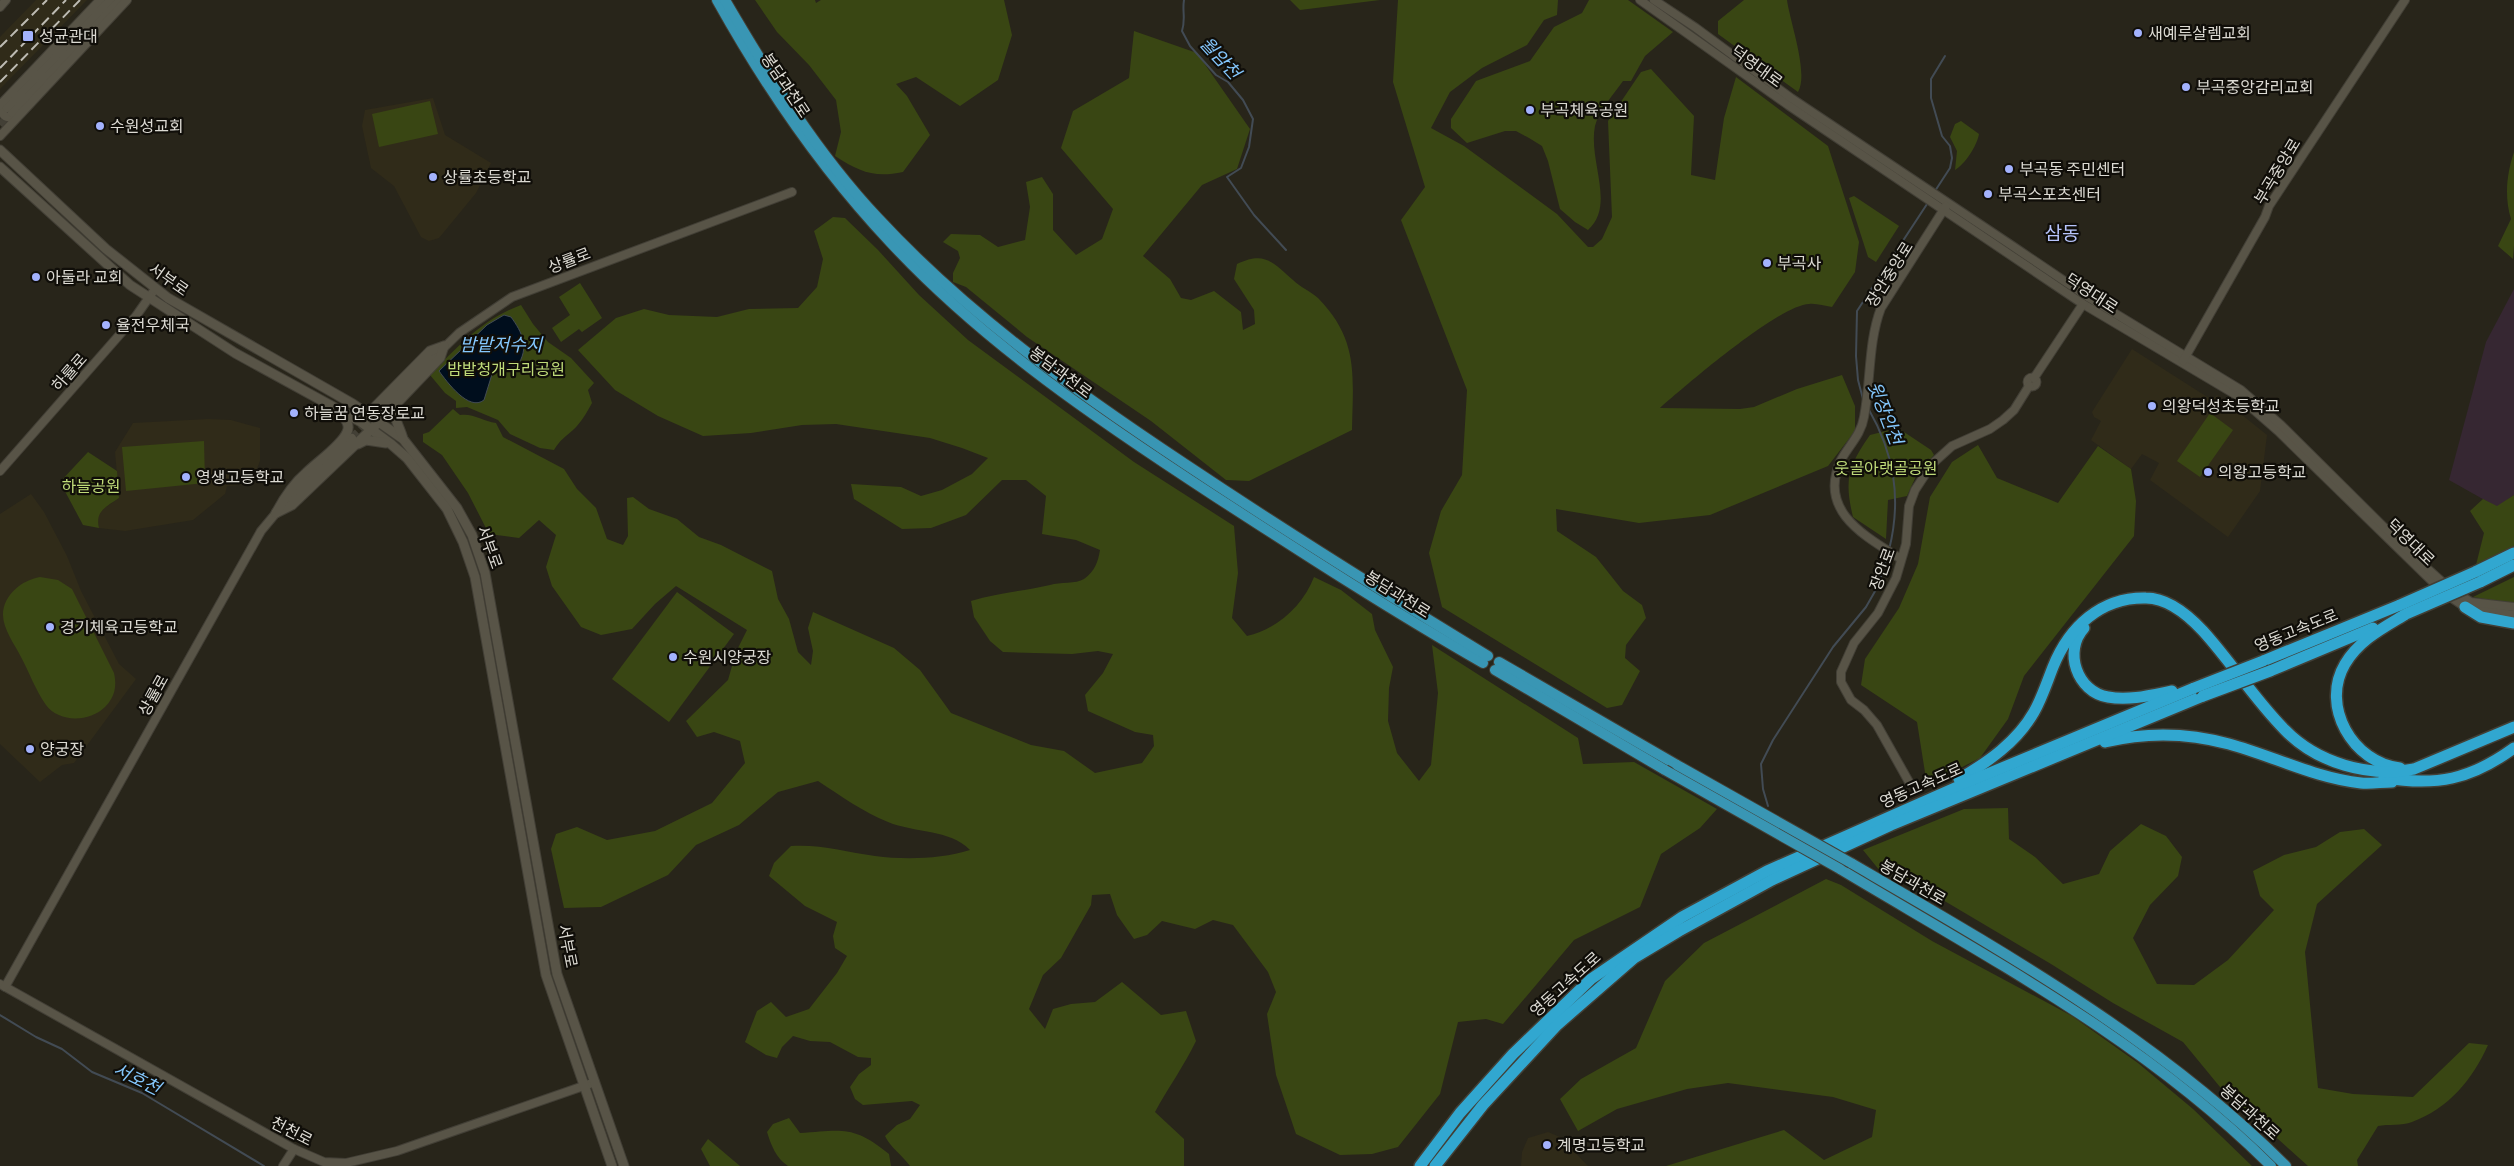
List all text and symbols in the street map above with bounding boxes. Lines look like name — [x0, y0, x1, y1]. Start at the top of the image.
place label: 새예루살렘교회 — [2148, 23, 2251, 42]
place label: 성균관대 — [39, 26, 98, 45]
marker: 새예루살렘교회 — [2132, 27, 2144, 39]
marker: 성균관대 — [21, 29, 35, 43]
water label: 월암천 — [1196, 32, 1247, 85]
street label: 덕영대로 — [1728, 41, 1787, 91]
street label: 봉담과천로 — [758, 49, 815, 121]
place label: 부곡중앙감리교회 — [2196, 77, 2314, 96]
marker: 부곡중앙감리교회 — [2180, 81, 2192, 93]
place label: 부곡체육공원 — [1540, 100, 1628, 119]
marker: 부곡체육공원 — [1524, 104, 1536, 116]
place label: 수원성교회 — [110, 116, 184, 135]
marker: 수원성교회 — [94, 120, 106, 132]
street label: 부곡중앙로 — [2249, 134, 2304, 207]
place label: 부곡동 주민센터 — [2019, 159, 2125, 178]
marker: 부곡동 주민센터 — [2003, 163, 2015, 175]
place label: 상률초등학교 — [443, 167, 531, 186]
marker: 상률초등학교 — [427, 171, 439, 183]
place label: 부곡스포츠센터 — [1998, 184, 2101, 203]
marker: 부곡스포츠센터 — [1982, 188, 1994, 200]
district label: 삼동 — [2045, 221, 2079, 244]
street label: 장안중앙로 — [1861, 237, 1916, 310]
street label: 상률로 — [545, 243, 593, 276]
place label: 부곡사 — [1777, 253, 1821, 272]
marker: 부곡사 — [1761, 257, 1773, 269]
street label: 서부로 — [146, 258, 193, 299]
place label: 아둘라 교회 — [46, 267, 123, 286]
street label: 덕영대로 — [2062, 269, 2122, 317]
marker: 아둘라 교회 — [30, 271, 42, 283]
place label: 율전우체국 — [116, 315, 190, 334]
marker: 율전우체국 — [100, 319, 112, 331]
water label: 밤밭저수지 — [460, 333, 544, 355]
street label: 봉담과천로 — [1026, 342, 1097, 402]
street label: 하률로 — [47, 349, 90, 395]
park label: 밤밭청개구리공원 — [447, 359, 565, 378]
water label: 윗장안천 — [1864, 378, 1909, 450]
place label: 의왕덕성초등학교 — [2162, 396, 2280, 415]
marker: 의왕덕성초등학교 — [2146, 400, 2158, 412]
place label: 하늘꿈 연동장로교 — [304, 403, 425, 422]
marker: 하늘꿈 연동장로교 — [288, 407, 300, 419]
park label: 웃골아랫골공원 — [1834, 458, 1938, 477]
place label: 의왕고등학교 — [2218, 462, 2306, 481]
marker: 의왕고등학교 — [2202, 466, 2214, 478]
place label: 영생고등학교 — [196, 467, 284, 486]
marker: 영생고등학교 — [180, 471, 192, 483]
park label: 하늘공원 — [62, 476, 120, 495]
street label: 덕영대로 — [2384, 514, 2439, 569]
street label: 서부로 — [474, 523, 507, 571]
street label: 장안로 — [1865, 545, 1898, 593]
street label: 봉담과천로 — [1362, 566, 1435, 621]
street label: 영동고속도로 — [2251, 604, 2341, 655]
place label: 경기체육고등학교 — [60, 617, 178, 636]
marker: 경기체육고등학교 — [44, 621, 56, 633]
place label: 수원시양궁장 — [683, 647, 772, 666]
marker: 수원시양궁장 — [667, 651, 679, 663]
street label: 상률로 — [134, 671, 172, 719]
place label: 양궁장 — [40, 739, 84, 758]
marker: 양궁장 — [24, 743, 36, 755]
street label: 영동고속도로 — [1877, 758, 1965, 811]
street label: 봉담과천로 — [1877, 855, 1950, 908]
street label: 서부로 — [555, 922, 582, 970]
street label: 영동고속도로 — [1525, 947, 1604, 1020]
water label: 서호천 — [110, 1057, 167, 1100]
street label: 봉담과천로 — [2217, 1080, 2284, 1143]
street label: 천천로 — [268, 1112, 316, 1149]
place label: 계명고등학교 — [1557, 1135, 1645, 1154]
marker: 계명고등학교 — [1541, 1139, 1553, 1151]

